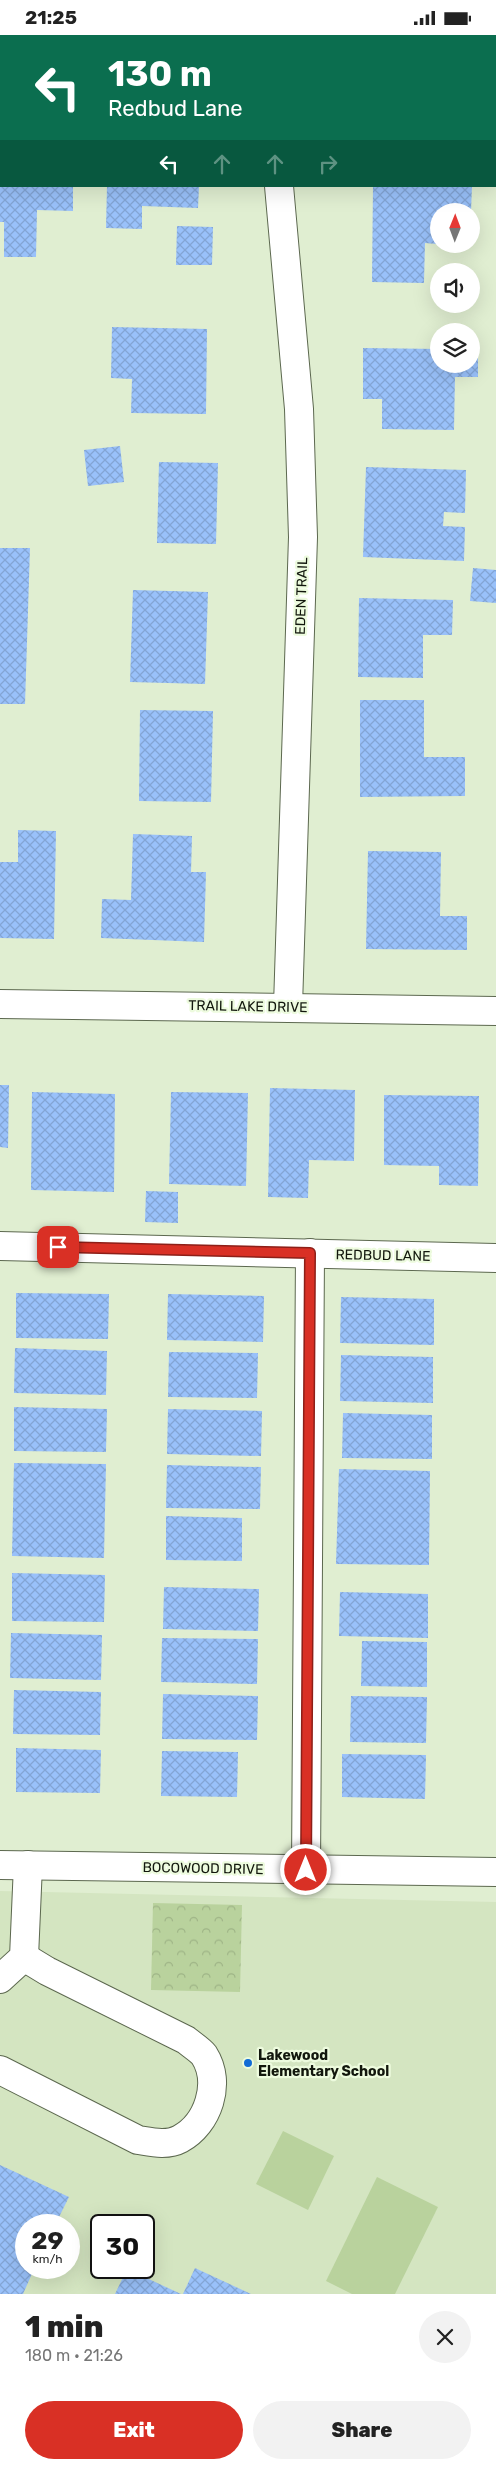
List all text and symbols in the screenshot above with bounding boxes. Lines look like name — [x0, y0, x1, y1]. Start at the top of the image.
text: 21:25 — [25, 6, 77, 29]
text: 130 m — [108, 53, 212, 95]
icon: left — [25, 55, 90, 120]
text: Redbud Lane — [108, 95, 243, 122]
icon: left — [155, 150, 183, 178]
icon: ahead — [208, 150, 236, 178]
icon: ahead — [261, 150, 289, 178]
icon: right — [314, 150, 342, 178]
north arrow — [430, 203, 480, 253]
map controls — [430, 203, 480, 373]
button: sound — [430, 263, 480, 313]
button: layers — [430, 323, 480, 373]
street label: EDEN TRAIL — [292, 557, 311, 635]
street label: TRAIL LAKE DRIVE — [188, 997, 308, 1016]
pin — [37, 1226, 79, 1268]
icon: arrive — [44, 1233, 72, 1261]
street label: REDBUD LANE — [335, 1246, 431, 1265]
position arrow — [279, 1843, 331, 1895]
street label: BOCOWOOD DRIVE — [142, 1859, 264, 1878]
place label: Lakewood Elementary School — [258, 2047, 389, 2080]
marker: Lakewood Elementary School — [242, 2057, 254, 2069]
speed limit sign: 30 — [90, 2214, 155, 2279]
text: 29 — [31, 2226, 64, 2255]
text: km/h — [33, 2252, 62, 2266]
text: 1 min — [25, 2309, 103, 2345]
button: close — [419, 2311, 471, 2363]
text: 180 m · 21:26 — [25, 2346, 123, 2365]
button: Exit — [25, 2401, 243, 2459]
button: Share — [253, 2401, 471, 2459]

